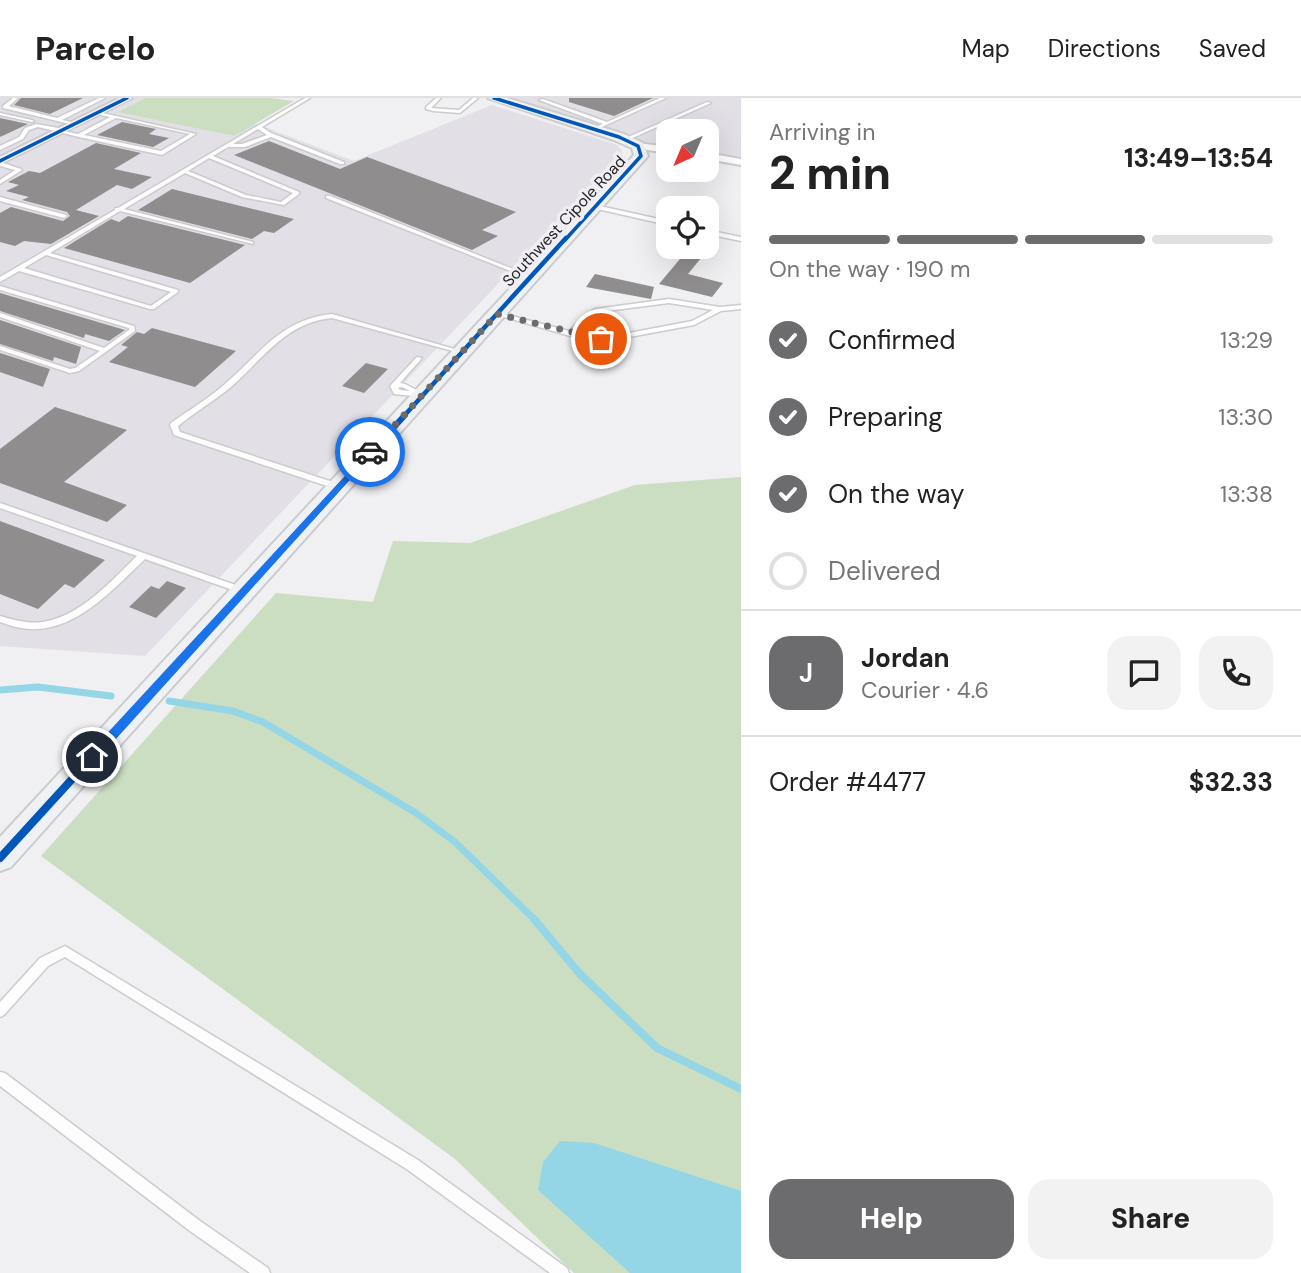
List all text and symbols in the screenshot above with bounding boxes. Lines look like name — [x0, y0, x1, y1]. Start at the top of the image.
text: Parcelo — [35, 27, 156, 70]
text: Map — [962, 33, 1010, 64]
text: Directions — [1048, 33, 1161, 64]
text: Saved — [1199, 33, 1266, 64]
text: Arriving in — [769, 117, 875, 147]
north arrow — [656, 119, 719, 182]
map controls — [656, 119, 719, 259]
text: 13:49–13:54 — [1124, 141, 1273, 175]
text: 2 min — [769, 143, 891, 203]
street label: Southwest Cipole Road — [498, 151, 630, 291]
button: locate — [656, 196, 719, 259]
text: On the way · 190 m — [769, 254, 970, 284]
pin — [571, 309, 631, 369]
icon: bag — [582, 320, 620, 358]
icon: check — [769, 321, 807, 359]
text: Confirmed — [828, 323, 955, 357]
text: 13:29 — [1220, 325, 1273, 355]
icon: check — [769, 398, 807, 436]
text: Preparing — [828, 400, 943, 434]
text: 13:30 — [1218, 402, 1273, 432]
courier — [335, 417, 405, 487]
icon: car — [351, 433, 389, 471]
icon: check — [769, 475, 807, 513]
text: On the way — [828, 477, 964, 511]
text: 13:38 — [1220, 479, 1273, 509]
text: Delivered — [828, 554, 941, 588]
button: chat — [1107, 636, 1181, 710]
button: phone — [1199, 636, 1273, 710]
text: Jordan — [861, 641, 950, 675]
text: J — [799, 656, 813, 690]
text: Courier · 4.6 — [861, 675, 989, 705]
pin — [62, 727, 122, 787]
icon: home — [73, 738, 111, 776]
text: Order #4477 — [769, 765, 926, 799]
text: $32.33 — [1189, 765, 1273, 799]
button: Help — [769, 1179, 1014, 1259]
button: Share — [1028, 1179, 1273, 1259]

